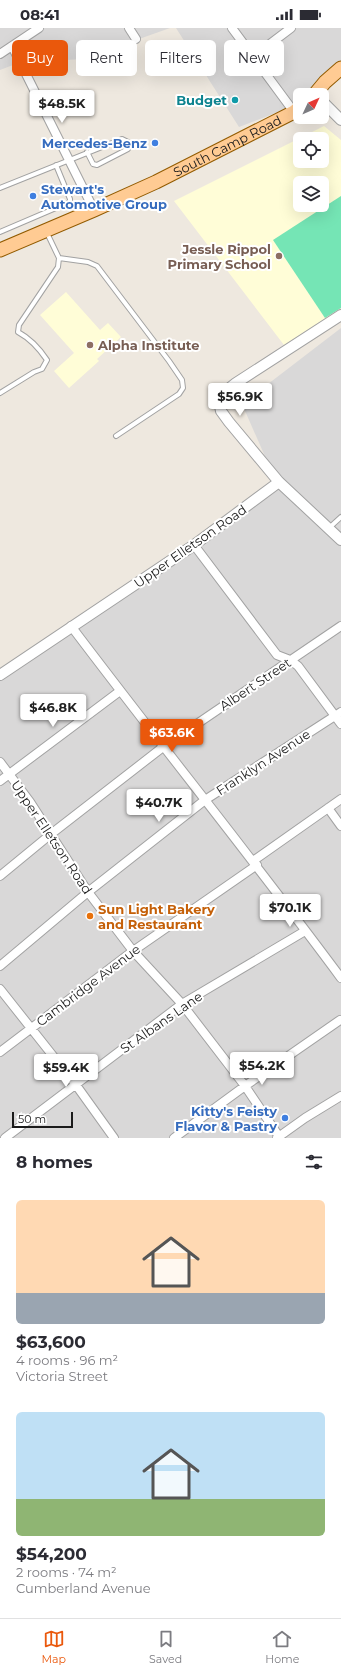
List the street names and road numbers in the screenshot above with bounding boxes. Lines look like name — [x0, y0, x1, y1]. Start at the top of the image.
street label: South Camp Road — [170, 112, 284, 180]
street label: Upper Elletson Road — [131, 501, 249, 591]
street label: Albert Street — [216, 654, 294, 714]
street label: Franklyn Avenue — [213, 726, 313, 798]
street label: Upper Elletson Road — [8, 777, 96, 897]
street label: Cambridge Avenue — [33, 941, 143, 1029]
street label: St Albans Lane — [117, 988, 205, 1056]

